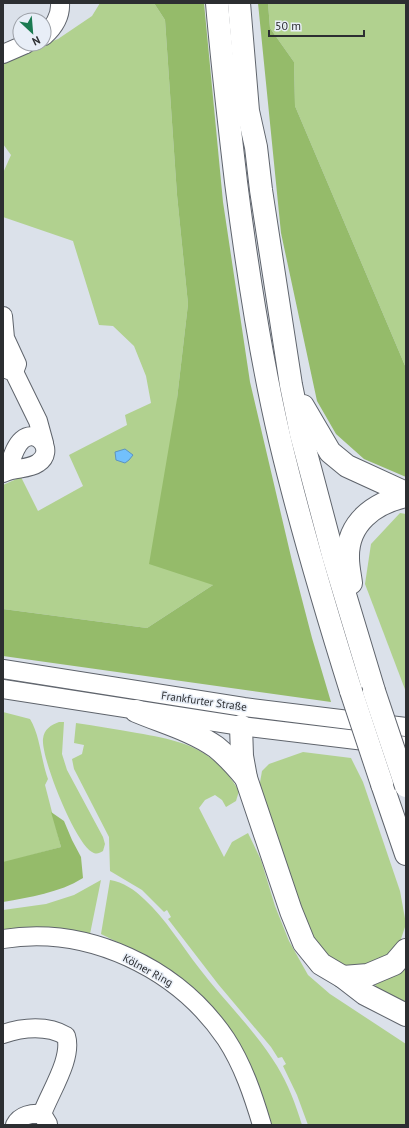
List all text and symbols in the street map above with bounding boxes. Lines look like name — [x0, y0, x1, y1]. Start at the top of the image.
north arrow — [12, 12, 52, 52]
scale bar — [269, 12, 364, 38]
text: 50 m — [275, 18, 301, 33]
text: N — [30, 33, 43, 49]
street label: Frankfurter Straße — [160, 688, 248, 714]
street label: Kölner Ring — [121, 951, 176, 989]

